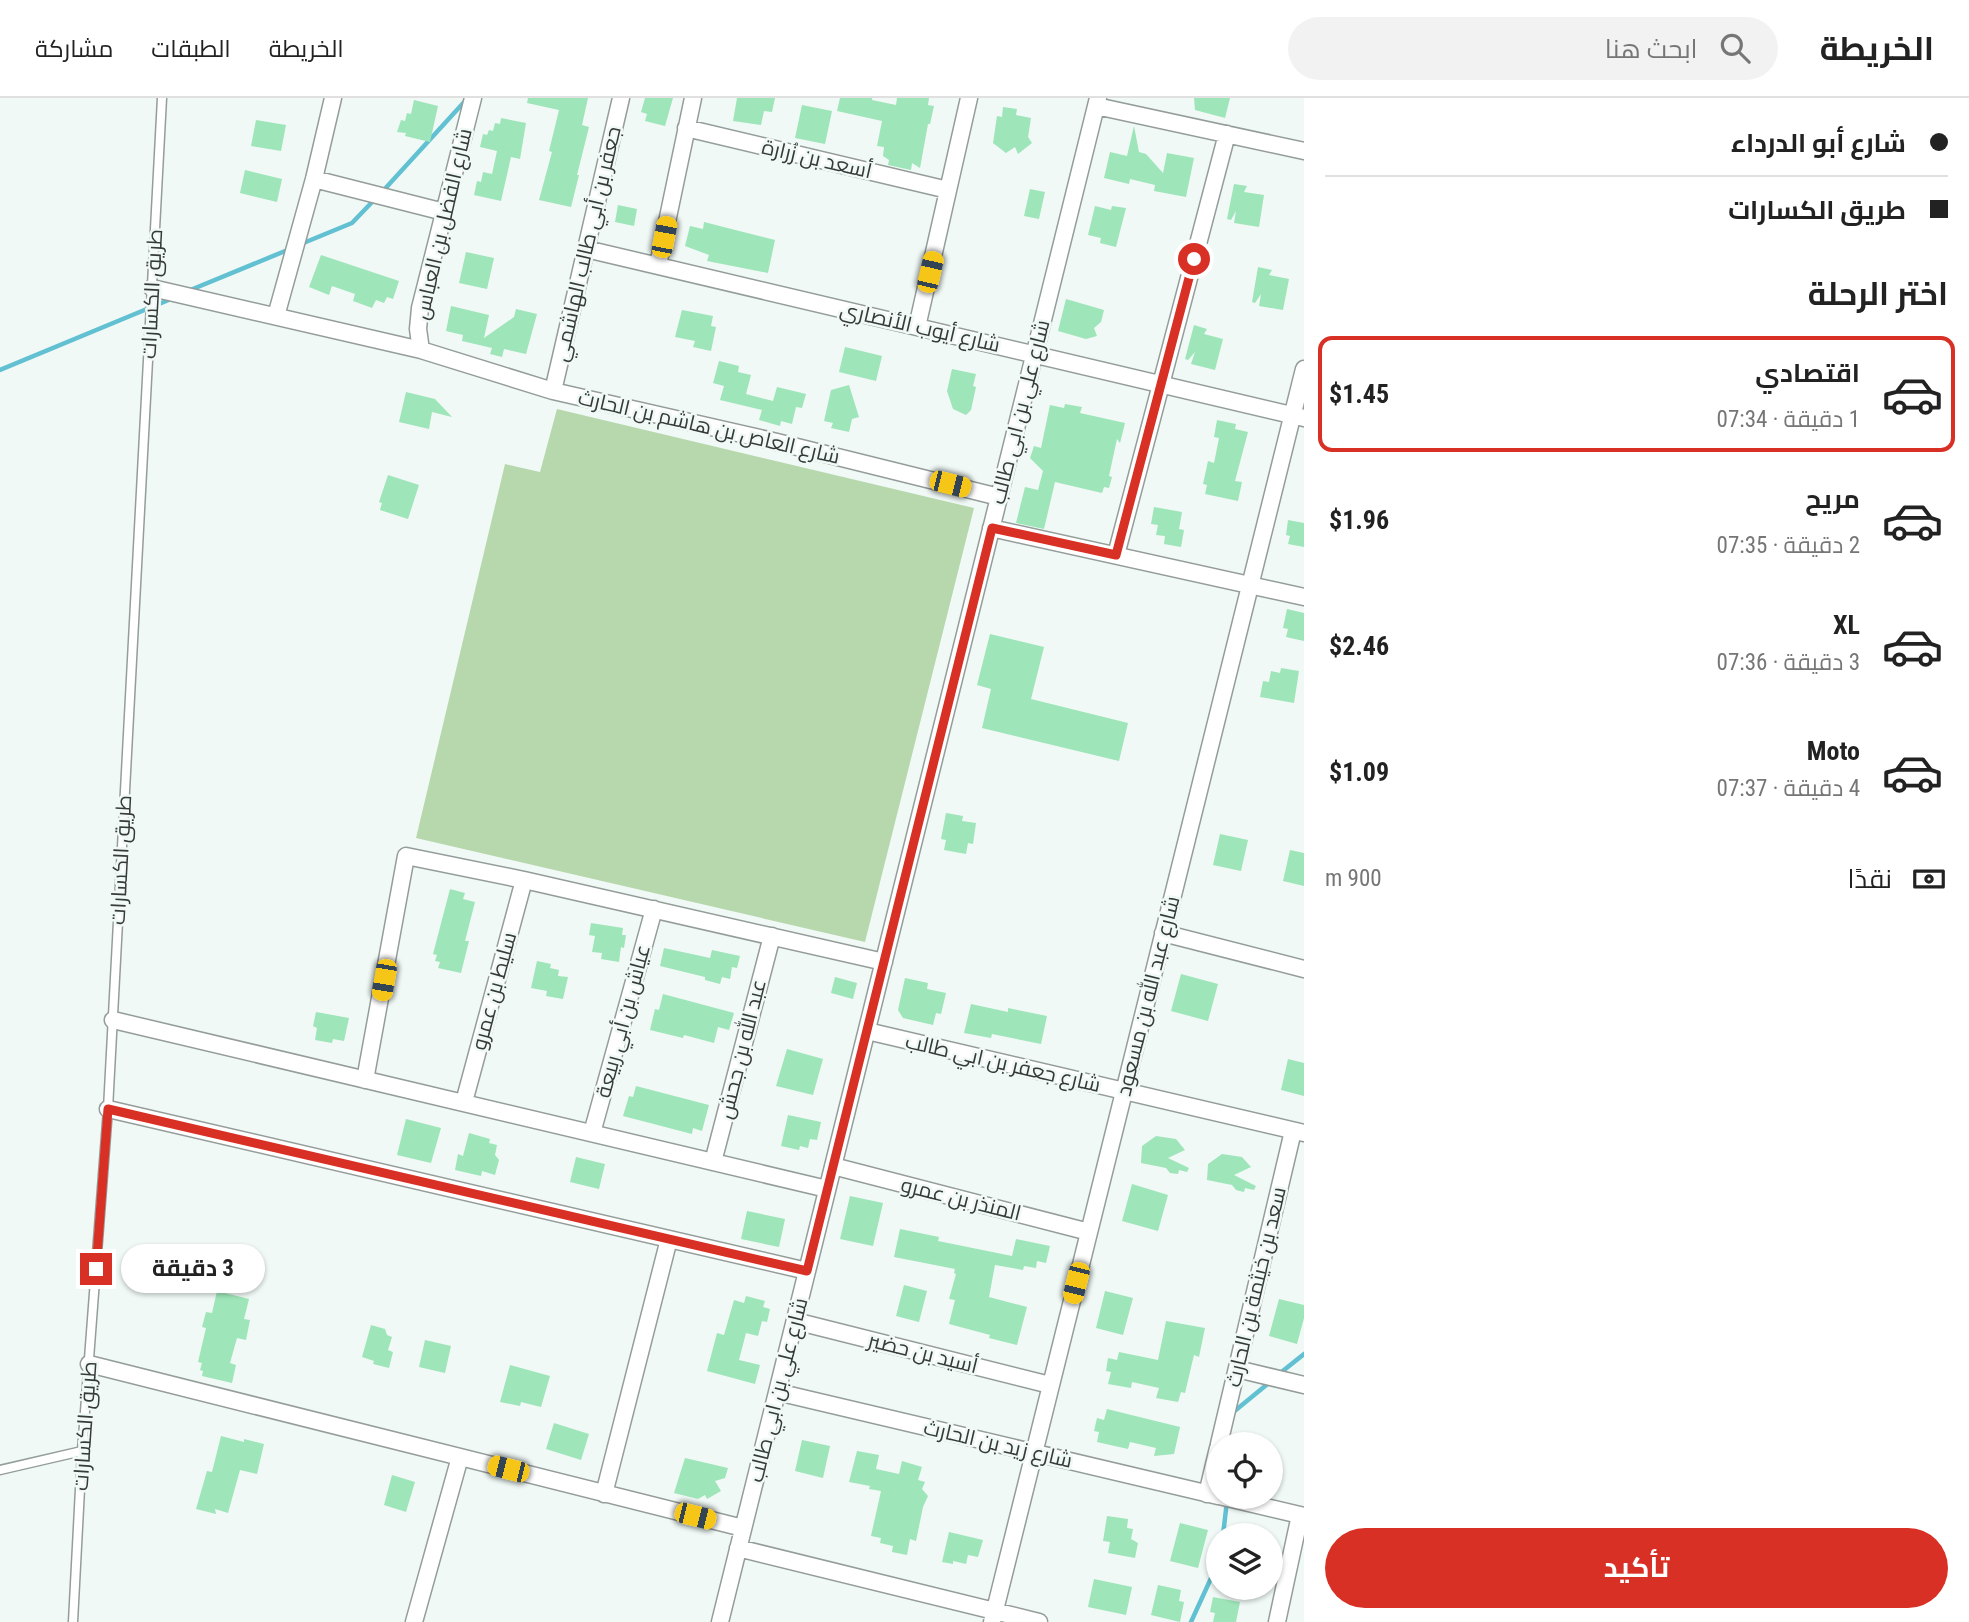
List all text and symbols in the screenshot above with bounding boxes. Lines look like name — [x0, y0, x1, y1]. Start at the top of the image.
search box — [1288, 17, 1778, 80]
icon: search — [1716, 29, 1754, 67]
text: الخريطة — [1820, 29, 1934, 68]
text: ابحث هنا — [1605, 34, 1698, 64]
text: مشاركة — [35, 35, 113, 63]
text: الطبقات — [151, 35, 231, 63]
text: الخريطة — [269, 35, 344, 63]
street label: جعفر بن أبي طالب الهاشمي — [547, 124, 630, 365]
street label: شارع الفضل بن العباس — [409, 126, 479, 322]
text: شارع أبو الدرداء — [1731, 128, 1906, 158]
street label: أسعد بن زُرارة — [760, 134, 874, 184]
text: طريق الكسارات — [1728, 195, 1906, 225]
car — [650, 214, 679, 260]
street label: طريق الكسارات — [137, 228, 168, 360]
route start — [1178, 243, 1210, 275]
car — [916, 249, 945, 295]
text: اختر الرحلة — [1808, 275, 1948, 313]
street label: شارع أيوب الأنصاري — [837, 296, 1003, 361]
street label: شارع علي بن ابي طالب — [985, 317, 1058, 508]
text: اقتصادي — [1755, 358, 1860, 388]
icon: car — [1881, 363, 1944, 426]
text: $1.45 — [1329, 379, 1389, 409]
street label: شارع العاص بن هاشم بن الحارث — [575, 385, 842, 471]
text: 1 دقيقة · 07:34 — [1717, 406, 1860, 433]
car — [928, 469, 973, 499]
text: مريح — [1805, 484, 1860, 514]
icon: car — [1881, 489, 1944, 552]
text: $1.96 — [1329, 505, 1389, 535]
text: 2 دقيقة · 07:35 — [1717, 532, 1860, 559]
text: XL — [1833, 610, 1860, 640]
icon: car — [1881, 615, 1944, 678]
text: $2.46 — [1329, 631, 1389, 661]
text: 3 دقيقة · 07:36 — [1717, 649, 1860, 676]
text: Moto — [1807, 736, 1860, 766]
icon: car — [1881, 741, 1944, 804]
text: $1.09 — [1329, 757, 1389, 787]
text: 4 دقيقة · 07:37 — [1717, 775, 1860, 802]
street label: طريق الكسارات — [106, 794, 137, 926]
icon: cash — [1910, 860, 1948, 898]
text: نقدًا — [1848, 864, 1892, 894]
text: 900 m — [1325, 865, 1382, 892]
street label: شارع عبد الله بن مسعود — [1110, 893, 1186, 1099]
street label: سليط بن عمرو — [467, 929, 522, 1053]
street label: عياش بن أبي ربيعة — [590, 942, 659, 1101]
car — [371, 957, 398, 1003]
street label: عبد الله بن جحش — [711, 976, 772, 1121]
street label: شارع جعفر بن ابي طالب — [902, 1029, 1103, 1101]
street label: المنذر بن عمرو — [898, 1173, 1023, 1226]
street label: سعد بن خيثمة بن الحارث — [1221, 1185, 1292, 1390]
callout: 3 دقيقة — [120, 1244, 264, 1294]
route end — [80, 1253, 112, 1285]
text: 3 دقيقة — [152, 1255, 234, 1282]
car — [1061, 1260, 1092, 1306]
street label: شارع علي بن ابي طالب — [743, 1295, 816, 1486]
street label: أسيد بن حضير — [864, 1327, 981, 1379]
street label: طريق الكسارات — [68, 1360, 103, 1492]
street label: شارع زيد بن الحارث — [921, 1415, 1075, 1475]
map controls — [1206, 1432, 1283, 1600]
button: locate — [1206, 1432, 1283, 1509]
car — [486, 1454, 531, 1484]
car — [673, 1501, 718, 1531]
button: layers — [1206, 1523, 1283, 1600]
button: تأكيد — [1325, 1528, 1948, 1608]

